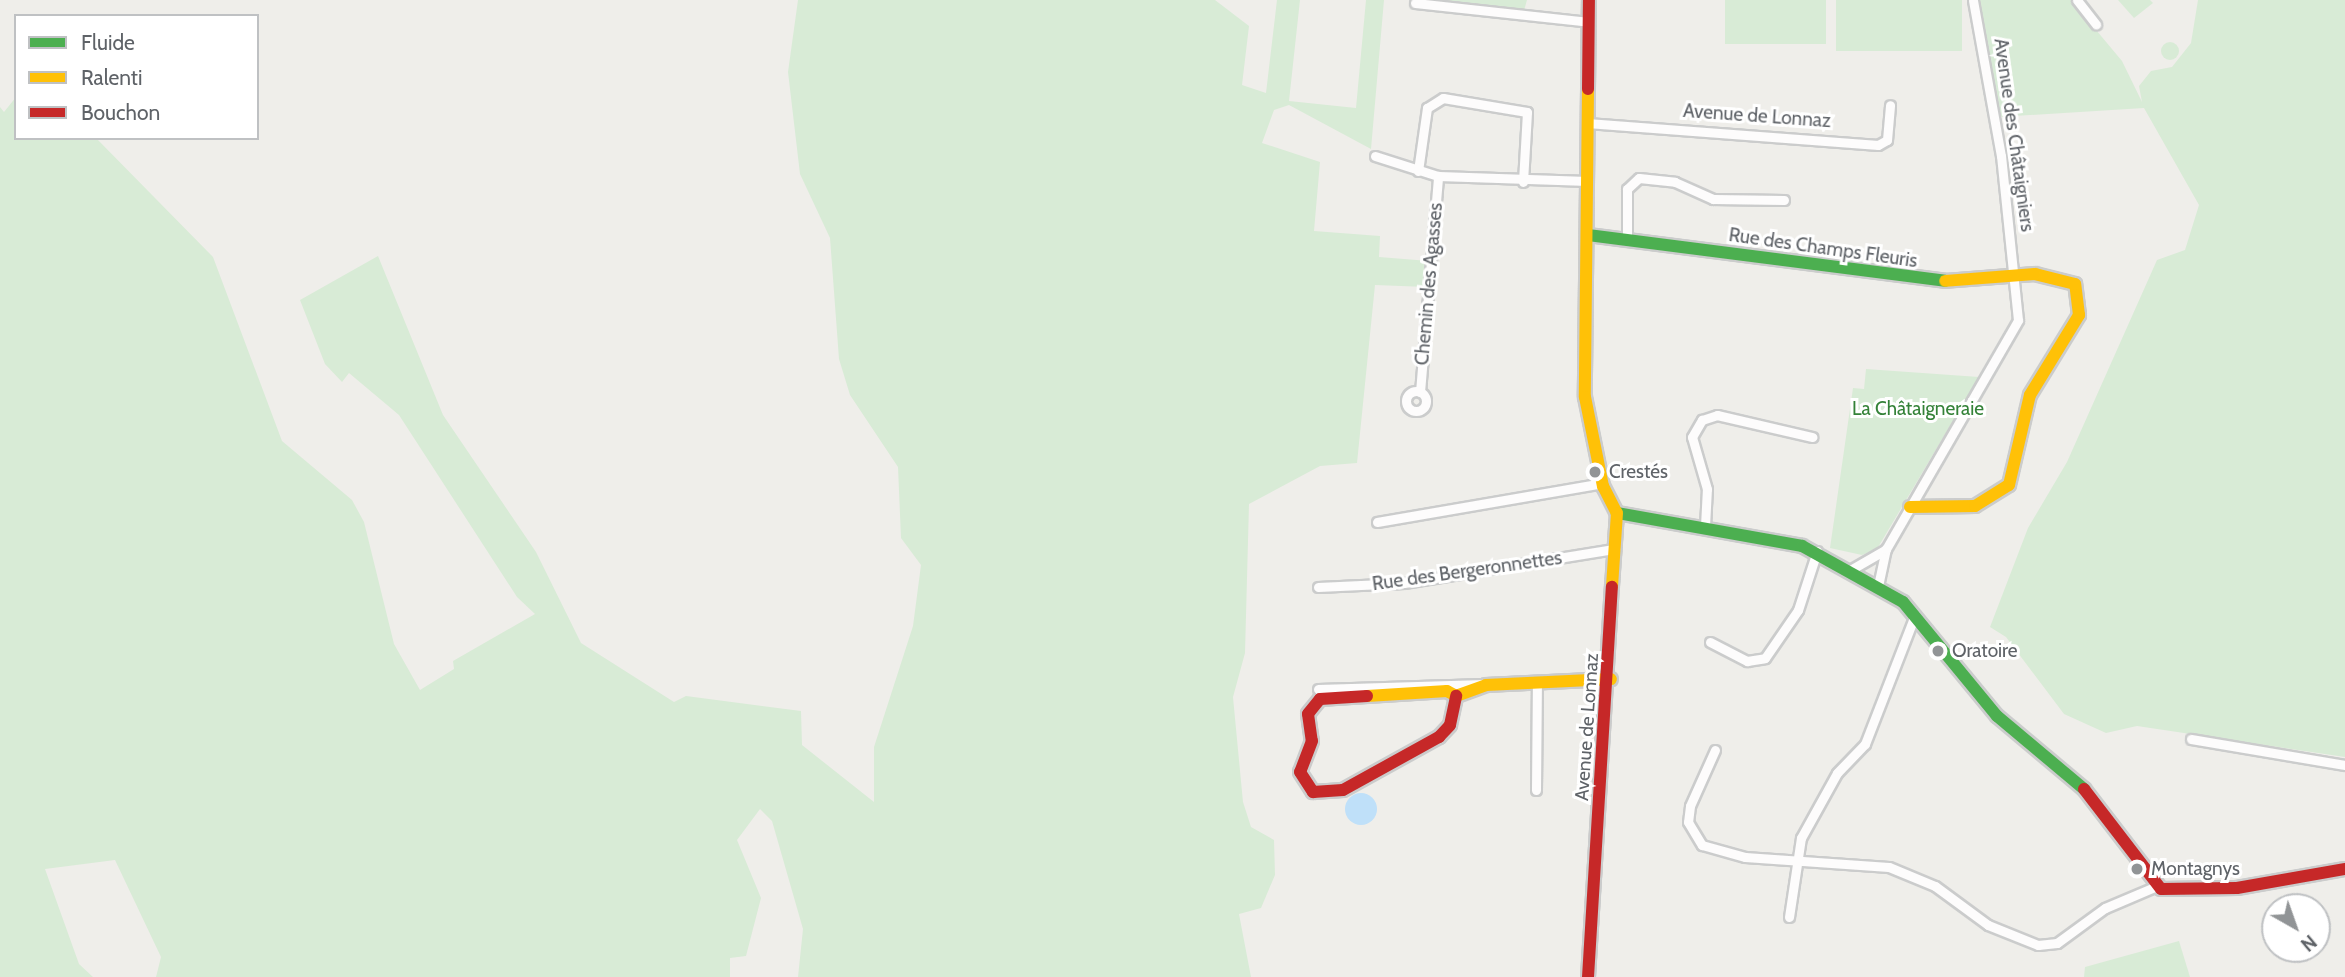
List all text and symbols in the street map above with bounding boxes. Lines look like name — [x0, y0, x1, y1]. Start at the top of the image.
legend — [14, 14, 259, 140]
text: Fluide — [81, 30, 135, 55]
street label: Avenue des Châtaigniers — [1989, 37, 2039, 233]
text: Ralenti — [81, 65, 142, 90]
street label: Avenue de Lonnaz — [1682, 99, 1832, 133]
text: Bouchon — [81, 100, 160, 125]
street label: Chemin des Agasses — [1411, 202, 1447, 366]
street label: Rue des Champs Fleuris — [1727, 223, 1919, 273]
park label: La Châtaigneraie — [1852, 398, 1984, 420]
place label: Crestés — [1609, 461, 1668, 483]
marker: Crestés — [1587, 464, 1603, 480]
street label: Rue des Bergeronnettes — [1371, 546, 1563, 596]
place label: Oratoire — [1952, 640, 2018, 662]
marker: Oratoire — [1930, 643, 1946, 659]
street label: Avenue de Lonnaz — [1570, 652, 1604, 802]
place label: Montagnys — [2151, 858, 2240, 880]
marker: Montagnys — [2129, 861, 2145, 877]
north arrow — [2261, 893, 2331, 963]
text: N — [2296, 930, 2321, 956]

